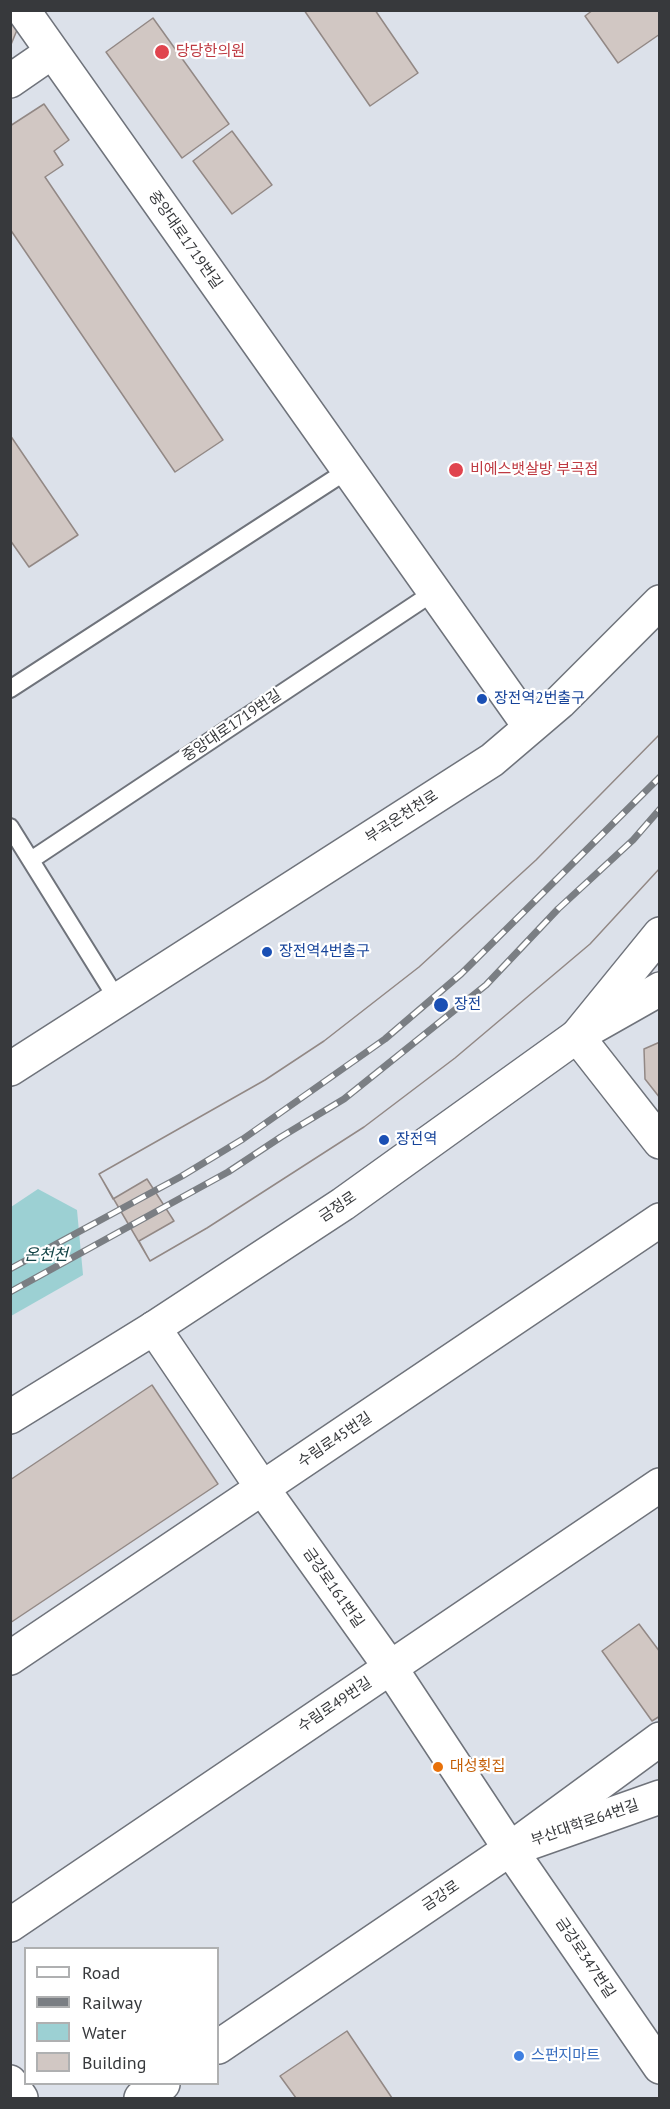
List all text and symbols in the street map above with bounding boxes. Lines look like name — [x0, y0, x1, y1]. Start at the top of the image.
marker: 당당한의원 — [153, 43, 171, 61]
place label: 당당한의원 — [176, 43, 245, 61]
street label: 중앙대로1719번길 — [145, 188, 225, 292]
marker: 비에스뱃살방 부곡점 — [447, 461, 465, 479]
place label: 비에스뱃살방 부곡점 — [470, 461, 598, 479]
street label: 중앙대로1719번길 — [179, 686, 285, 766]
place label: 장전역2번출구 — [494, 690, 585, 708]
marker: 장전역2번출구 — [475, 692, 489, 706]
street label: 부곡온천천로 — [362, 787, 442, 847]
place label: 장전역4번출구 — [279, 943, 370, 961]
marker: 장전역4번출구 — [260, 945, 274, 959]
marker: 장전 — [432, 996, 450, 1014]
place label: 장전 — [454, 996, 482, 1014]
place label: 장전역 — [396, 1131, 437, 1149]
marker: 장전역 — [377, 1133, 391, 1147]
street label: 금정로 — [316, 1188, 360, 1226]
water label: 온천천 — [24, 1245, 68, 1265]
street label: 수림로45번길 — [295, 1409, 375, 1471]
street label: 금강로161번길 — [299, 1545, 367, 1631]
street label: 수림로49번길 — [295, 1674, 375, 1736]
place label: 대성횟집 — [450, 1758, 505, 1776]
marker: 대성횟집 — [431, 1760, 445, 1774]
street label: 부산대학로64번길 — [529, 1796, 641, 1850]
street label: 금강로 — [419, 1877, 463, 1915]
street label: 금강로347번길 — [551, 1914, 619, 2002]
legend — [24, 1947, 219, 2085]
text: Road — [82, 1961, 120, 1984]
text: Railway — [82, 1991, 142, 2014]
text: Water — [82, 2021, 126, 2044]
place label: 스펀지마트 — [531, 2047, 600, 2065]
marker: 스펀지마트 — [512, 2049, 526, 2063]
text: Building — [82, 2051, 146, 2074]

